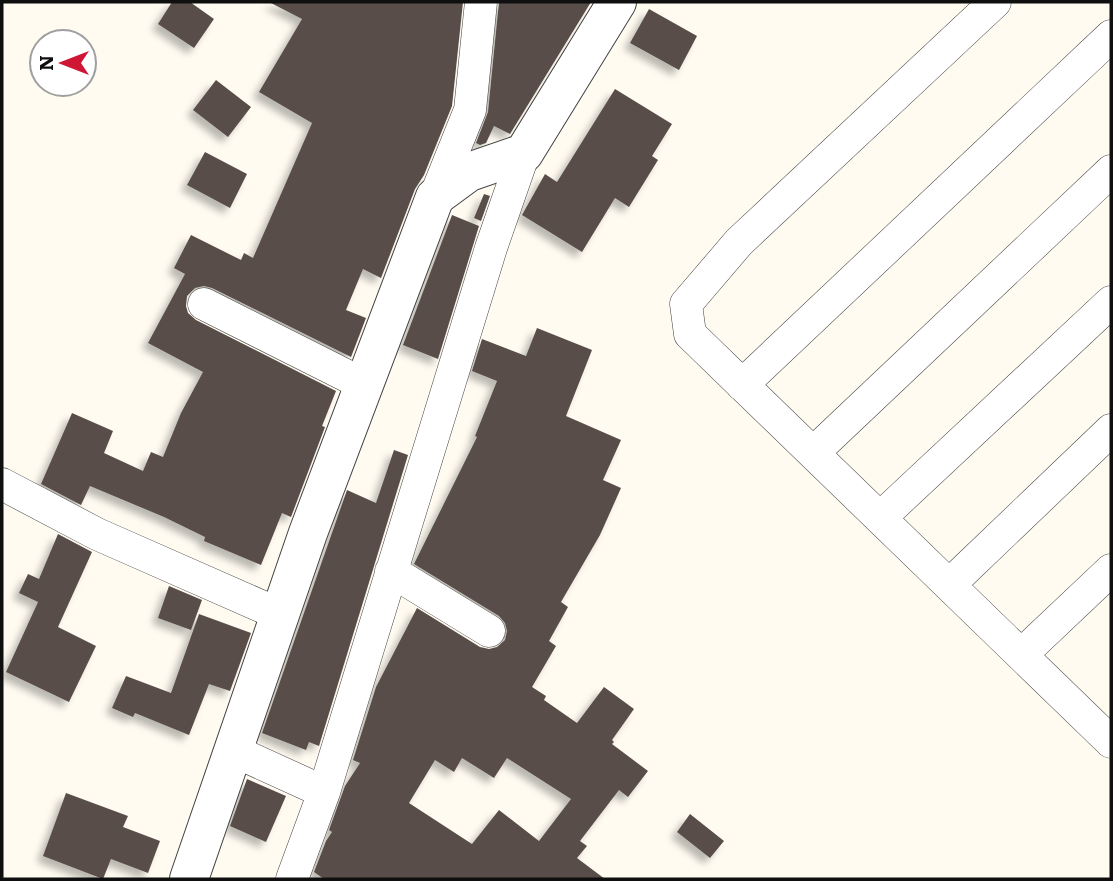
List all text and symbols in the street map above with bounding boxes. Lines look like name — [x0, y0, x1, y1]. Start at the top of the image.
north arrow — [28, 28, 98, 98]
text: N — [31, 55, 59, 71]

